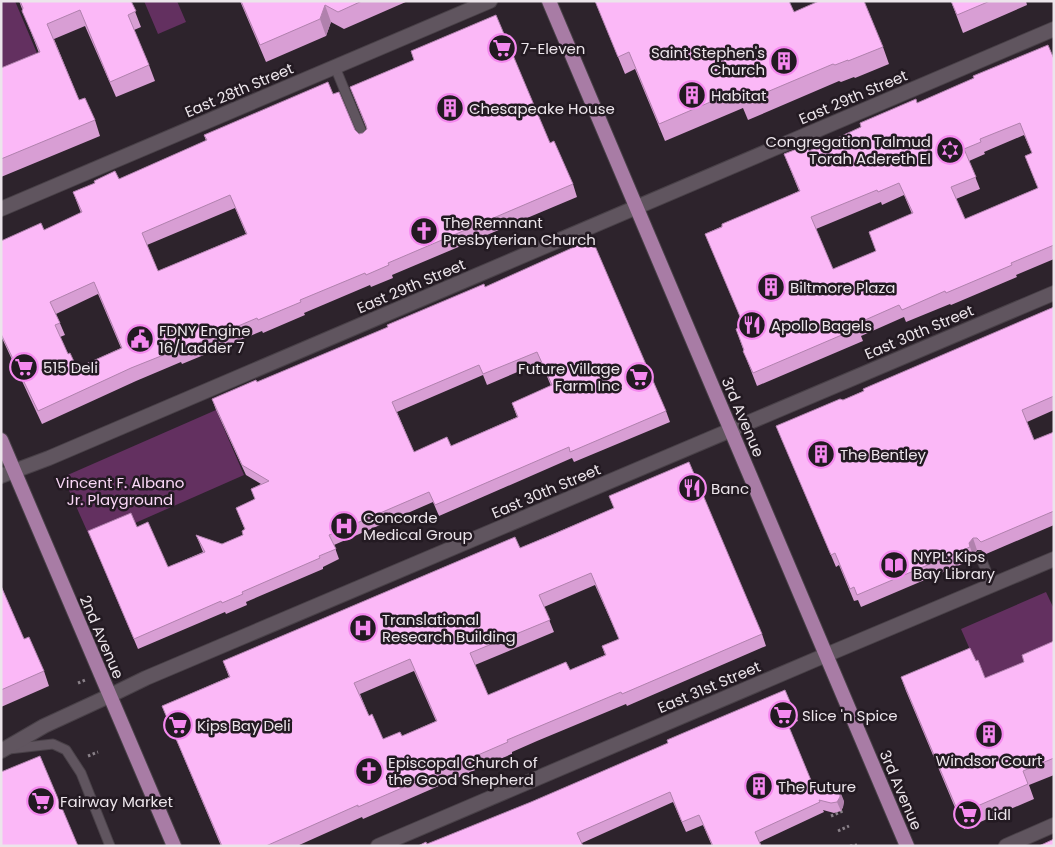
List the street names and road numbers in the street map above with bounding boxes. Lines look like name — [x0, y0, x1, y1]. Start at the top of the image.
street label: East 28th Street — [181, 58, 297, 122]
street label: East 29th Street — [795, 65, 911, 129]
street label: East 29th Street — [353, 254, 469, 318]
street label: East 30th Street — [861, 300, 977, 364]
street label: 3rd Avenue — [717, 374, 769, 460]
street label: East 30th Street — [488, 459, 604, 523]
street label: 2nd Avenue — [75, 592, 129, 682]
street label: East 31st Street — [654, 656, 764, 718]
street label: 3rd Avenue — [875, 747, 927, 833]

